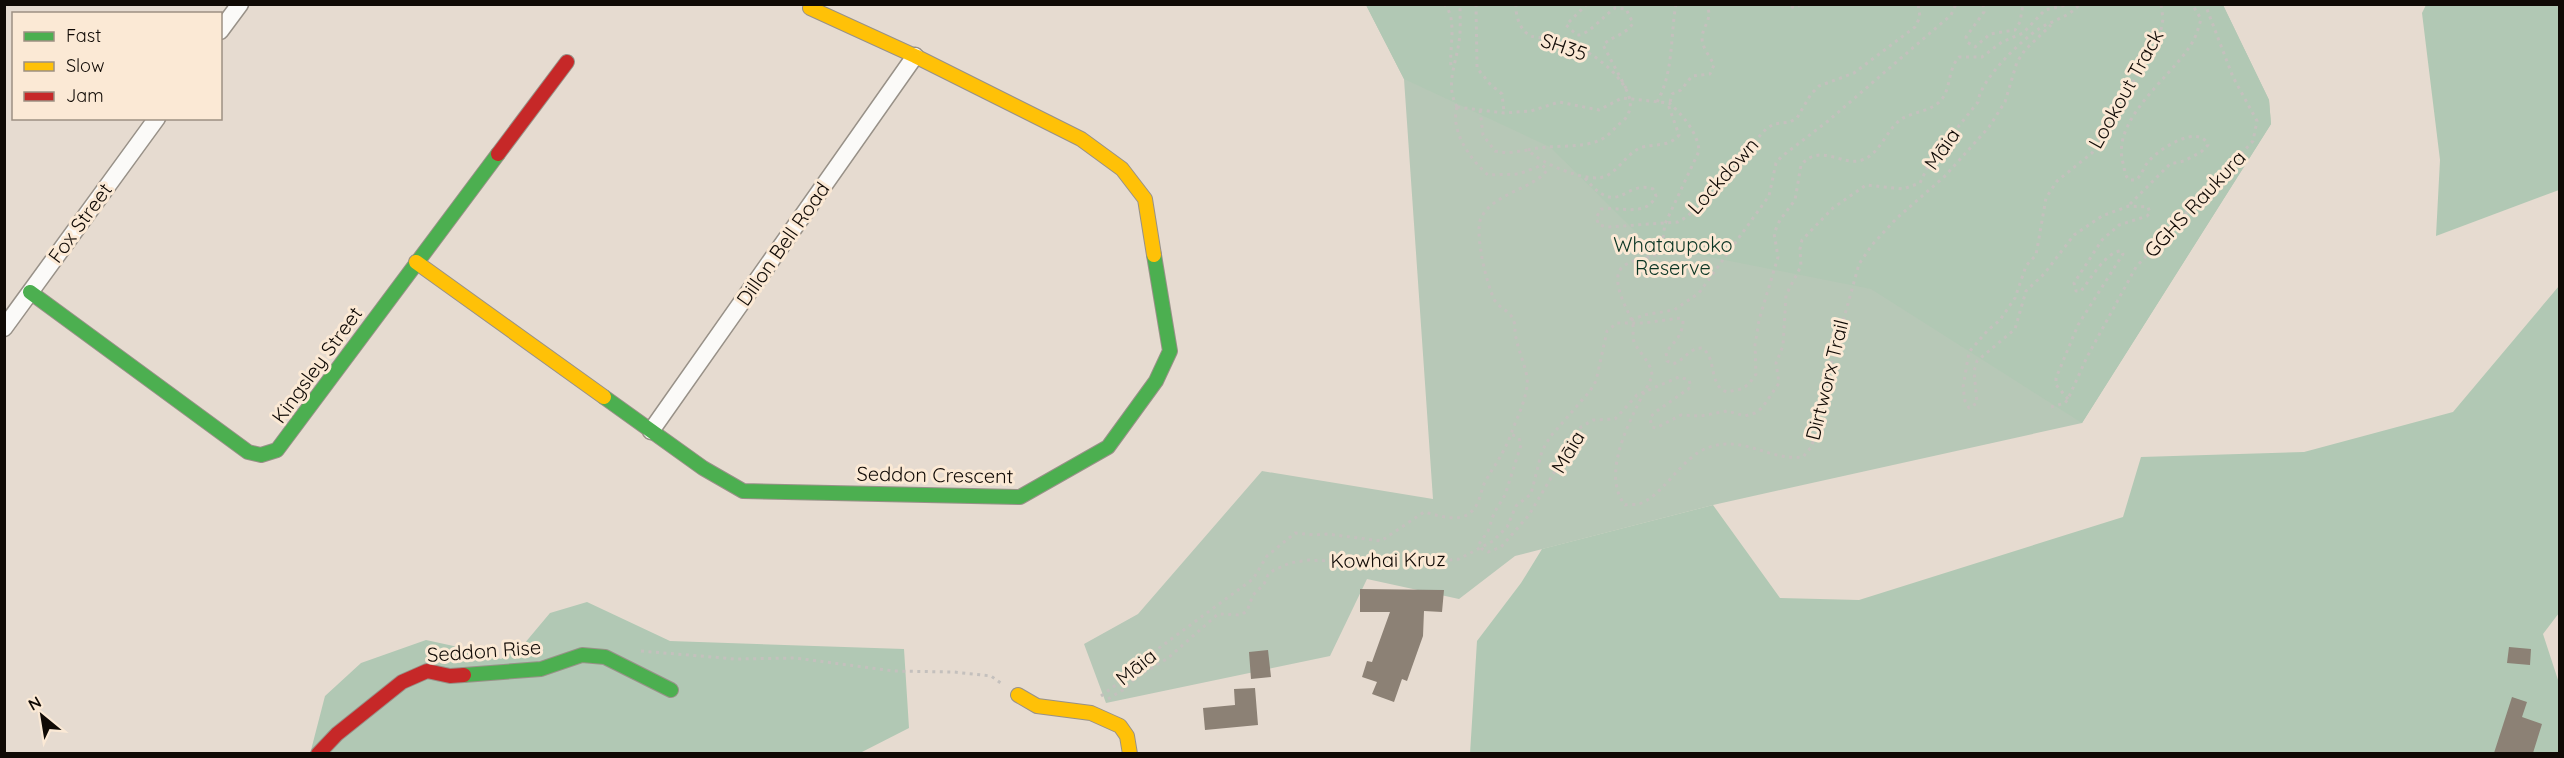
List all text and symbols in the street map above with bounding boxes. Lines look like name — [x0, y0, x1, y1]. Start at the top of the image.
legend — [12, 12, 222, 120]
text: Fast — [66, 24, 101, 47]
street label: Lookout Track — [2083, 25, 2169, 153]
street label: SH35 — [1538, 27, 1590, 66]
text: Slow — [66, 54, 104, 77]
text: Jam — [66, 84, 104, 107]
street label: Māia — [1918, 123, 1965, 174]
street label: Lockdown — [1682, 132, 1763, 219]
street label: GGHS Raukura — [2139, 145, 2251, 262]
street label: Dillon Bell Road — [731, 177, 835, 310]
street label: Fox Street — [42, 178, 117, 268]
park label: Whataupoko Reserve — [1613, 232, 1733, 280]
street label: Kingsley Street — [266, 301, 367, 428]
street label: Dirtworx Trail — [1799, 317, 1854, 443]
street label: Māia — [1545, 426, 1590, 477]
street label: Seddon Crescent — [856, 461, 1014, 488]
street label: Kowhai Kruz — [1330, 546, 1446, 573]
street label: Seddon Rise — [426, 634, 542, 667]
street label: Māia — [1110, 643, 1161, 691]
north arrow — [12, 686, 72, 746]
text: N — [24, 691, 45, 715]

